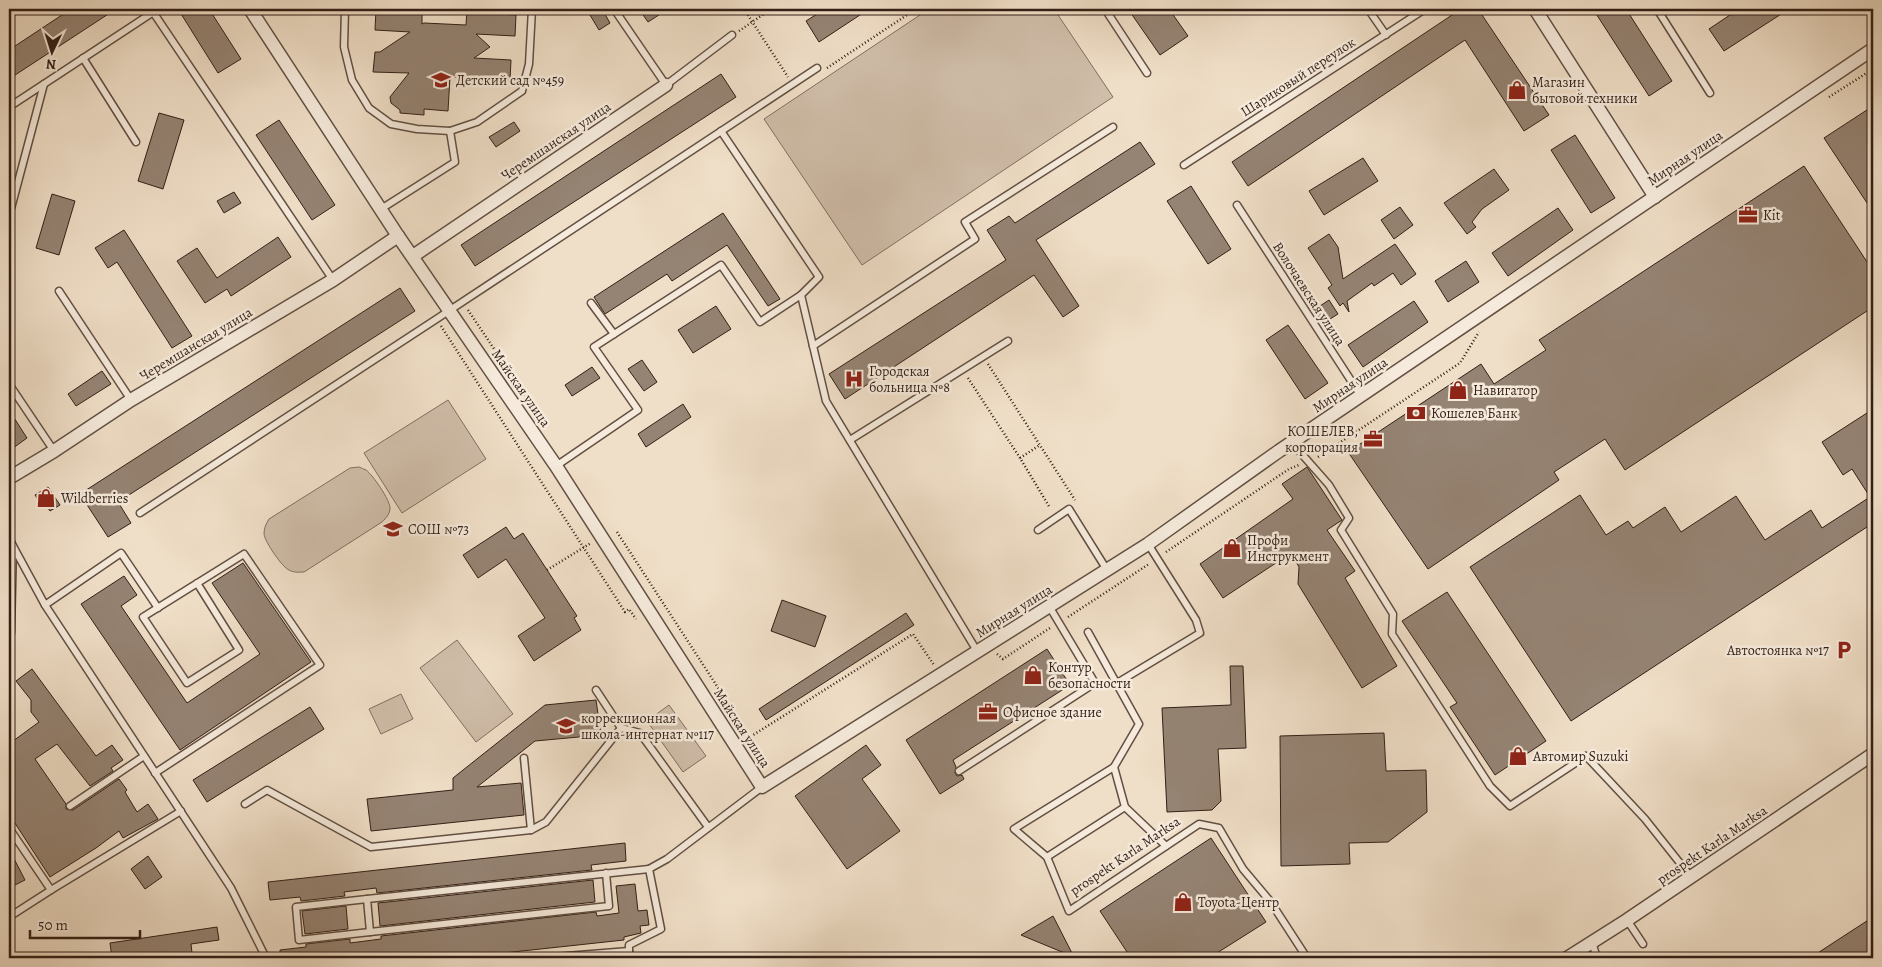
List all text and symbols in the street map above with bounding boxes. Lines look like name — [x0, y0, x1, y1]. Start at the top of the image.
north arrow — [28, 28, 78, 78]
street label: Шариковый переулок — [1237, 33, 1359, 121]
text: N — [45, 55, 57, 74]
school or university icon: Детский сад №459 — [430, 69, 452, 91]
place label: Детский сад №459 — [456, 71, 564, 90]
place label: Магазин бытовой техники — [1532, 73, 1638, 108]
shop icon: Магазин бытовой техники — [1506, 79, 1528, 101]
street label: Черемшанская улица — [497, 97, 615, 185]
street label: Мирная улица — [1644, 125, 1727, 190]
office icon: Kit — [1737, 204, 1759, 226]
place label: Kit — [1763, 206, 1781, 225]
street label: Волочаевская улица — [1268, 238, 1350, 350]
street label: Черемшанская улица — [136, 303, 256, 385]
street label: Майская улица — [487, 345, 555, 431]
street label: Мирная улица — [1309, 352, 1392, 417]
place label: Городская больница №8 — [869, 362, 950, 397]
hospital icon: Городская больница №8 — [843, 368, 865, 390]
shop icon: Навигатор — [1447, 379, 1469, 401]
place label: Навигатор — [1473, 381, 1538, 400]
bank icon: Кошелев Банк — [1405, 402, 1427, 424]
place label: Кошелев Банк — [1431, 404, 1517, 423]
place label: КОШЕЛЕВ, корпорация — [1285, 422, 1358, 457]
office icon: КОШЕЛЕВ, корпорация — [1362, 428, 1384, 450]
shop icon: Wildberries — [35, 487, 57, 509]
place label: Wildberries — [60, 489, 128, 508]
school or university icon: СОШ №73 — [382, 518, 404, 540]
place label: СОШ №73 — [408, 520, 469, 539]
place label: Профи Инструкмент — [1247, 531, 1329, 566]
shop icon: Профи Инструкмент — [1221, 537, 1243, 559]
street label: Мирная улица — [972, 580, 1056, 642]
parking icon: Автостоянка №17 — [1833, 639, 1855, 661]
place label: Автостоянка №17 — [1726, 641, 1829, 660]
place label: Контур безопасности — [1048, 658, 1131, 693]
shop icon: Контур безопасности — [1022, 664, 1044, 686]
street label: Майская улица — [709, 685, 775, 772]
office icon: Офисное здание — [977, 701, 999, 723]
place label: Офисное здание — [1003, 703, 1102, 722]
place label: коррекционная школа-интернат №117 — [581, 709, 714, 744]
school or university icon: коррекционная школа-интернат №117 — [555, 715, 577, 737]
shop icon: Автомир Suzuki — [1507, 745, 1529, 767]
place label: Автомир Suzuki — [1532, 747, 1629, 766]
street label: prospekt Karla Marksa — [1653, 801, 1771, 889]
street label: prospekt Karla Marksa — [1066, 812, 1184, 900]
shop icon: Toyota-Центр — [1172, 891, 1194, 913]
place label: Toyota-Центр — [1198, 893, 1279, 912]
scale bar — [30, 907, 140, 939]
text: 50 m — [38, 915, 68, 935]

